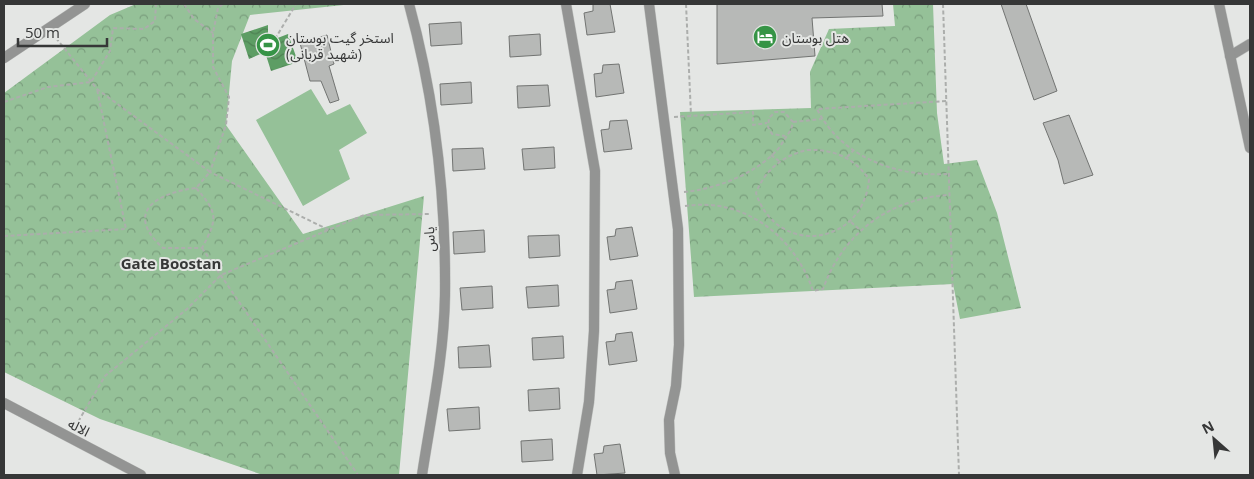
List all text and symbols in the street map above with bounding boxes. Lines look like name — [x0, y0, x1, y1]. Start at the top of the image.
scale bar — [18, 15, 106, 47]
text: 50 m — [25, 22, 60, 42]
hotel icon: هتل بوستان — [752, 24, 778, 50]
place label: استخر گیت بوستان (شهید قربانی) — [286, 28, 394, 63]
place label: هتل بوستان — [782, 28, 849, 47]
sports icon: استخر گیت بوستان (شهید قربانی) — [255, 32, 281, 58]
street label: یاس — [419, 226, 439, 252]
district label: Gate Boostan — [121, 253, 221, 273]
street label: الاله — [65, 413, 93, 441]
north arrow — [1189, 414, 1239, 464]
text: N — [1198, 416, 1217, 438]

